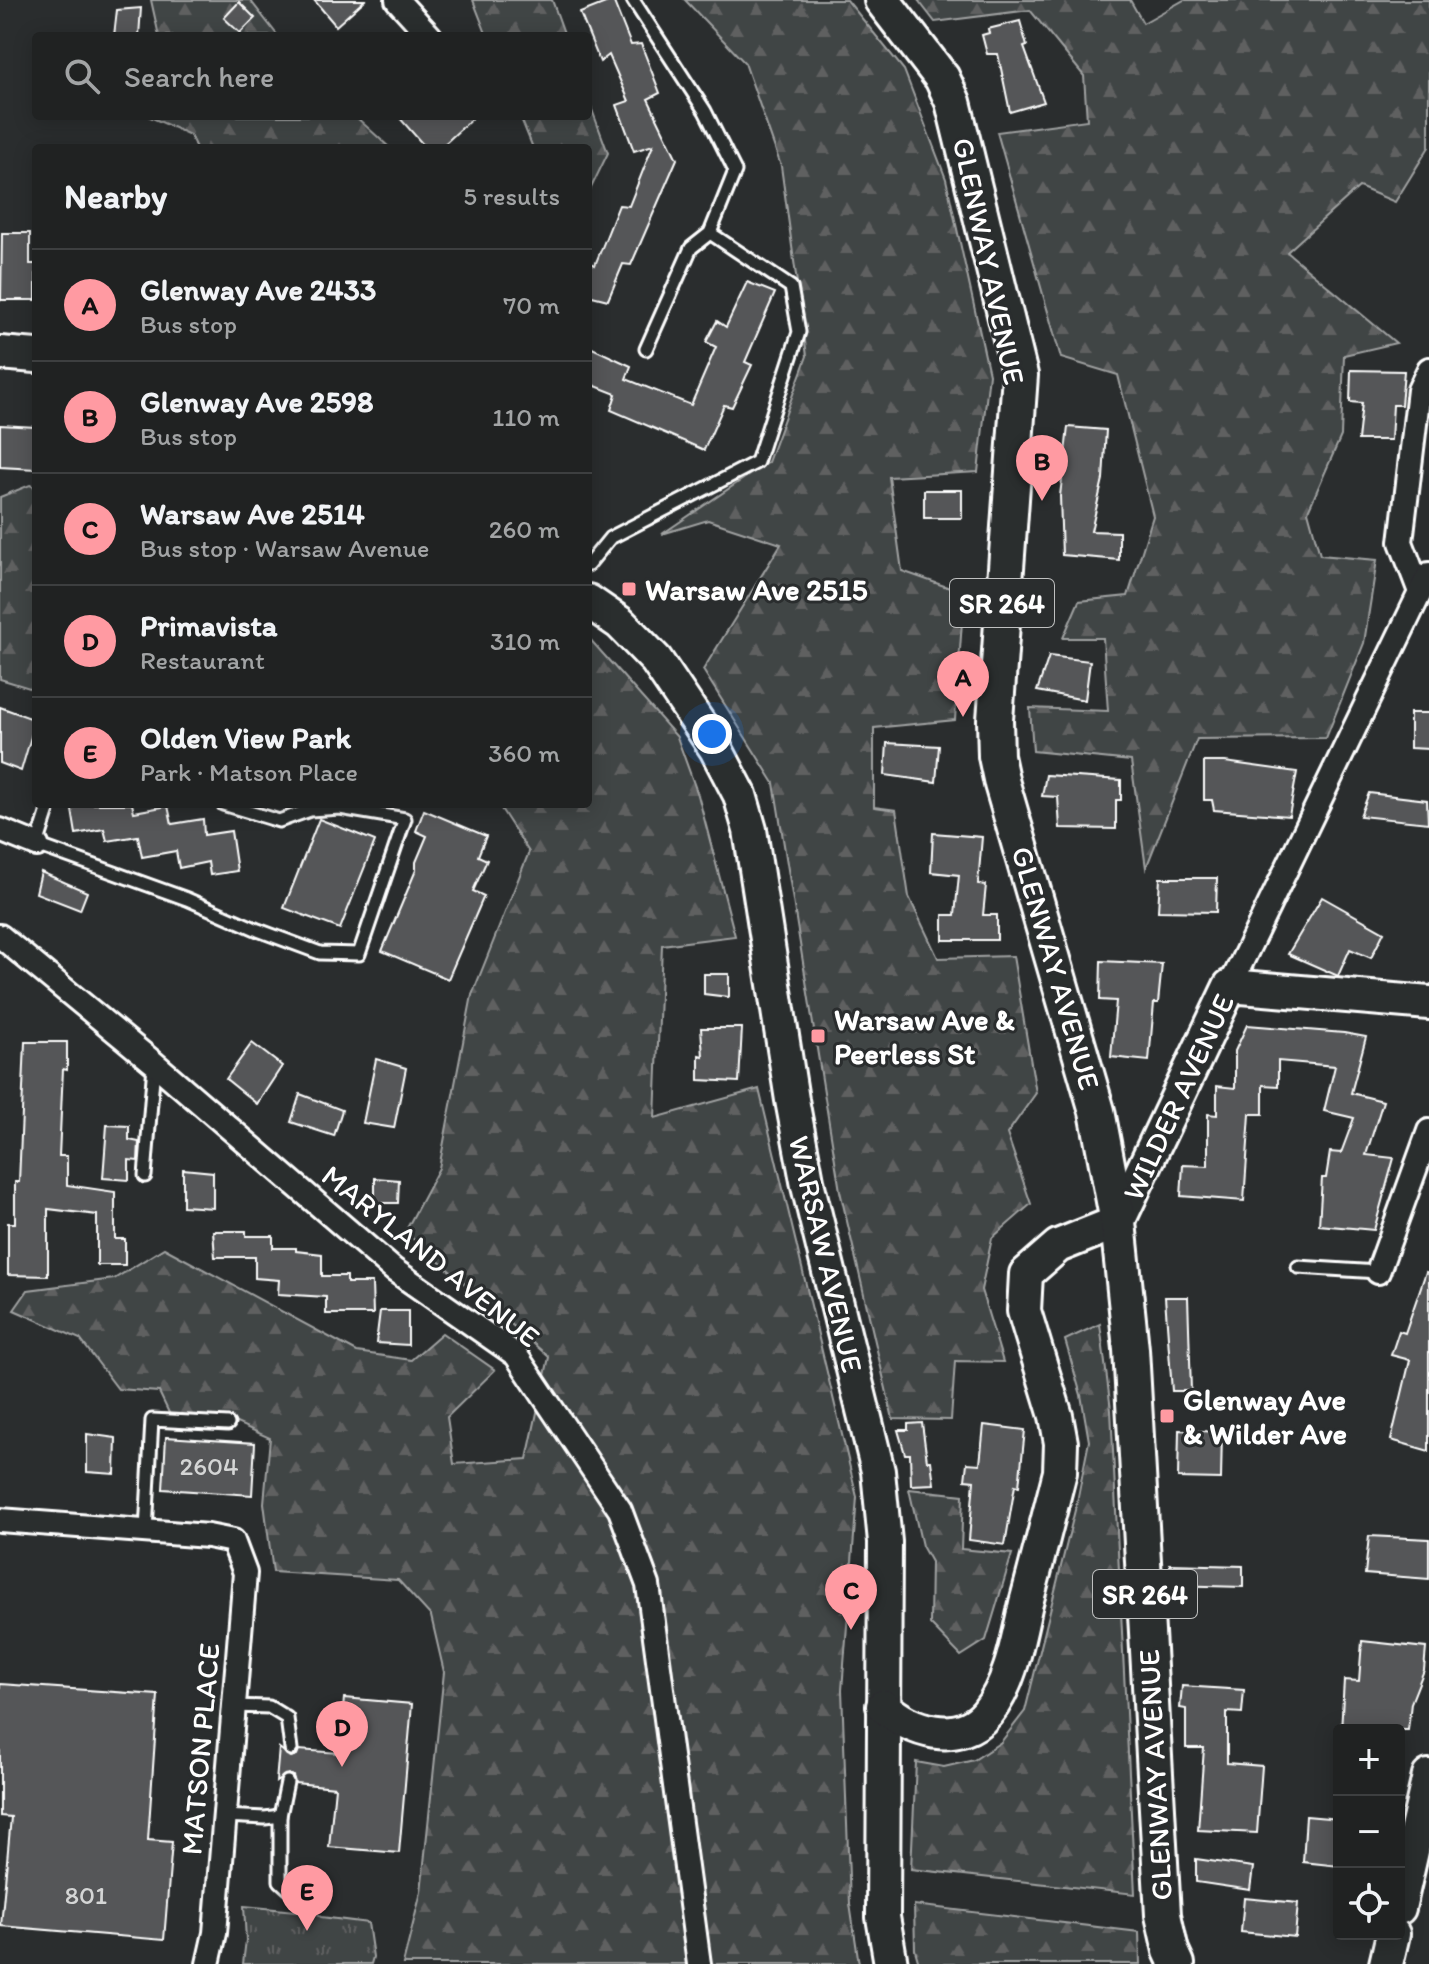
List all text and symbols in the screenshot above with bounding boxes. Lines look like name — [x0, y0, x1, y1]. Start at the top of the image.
search box — [32, 32, 592, 120]
icon: search — [60, 54, 104, 98]
text: Search here — [124, 58, 274, 95]
street label: GLENWAY AVENUE — [945, 134, 1033, 388]
text: Nearby — [64, 176, 167, 217]
text: 5 results — [463, 180, 560, 212]
text: Glenway Ave 2433 — [140, 271, 376, 308]
text: A — [82, 289, 98, 321]
text: 70 m — [503, 289, 560, 321]
text: Bus stop — [140, 308, 237, 340]
text: Glenway Ave 2598 — [140, 383, 373, 420]
text: B — [82, 401, 98, 433]
text: 110 m — [492, 401, 560, 433]
text: Bus stop — [140, 420, 237, 452]
pin: B — [1016, 435, 1068, 501]
text: Warsaw Ave 2514 — [140, 495, 365, 532]
text: C — [82, 513, 98, 545]
text: 260 m — [489, 513, 560, 545]
text: Bus stop · Warsaw Avenue — [140, 532, 429, 564]
place label: Warsaw Ave 2515 — [645, 571, 868, 608]
road number: SR 264 — [950, 579, 1054, 627]
marker: Warsaw Ave 2515 — [620, 580, 638, 598]
text: Primavista — [140, 607, 277, 644]
text: D — [81, 625, 99, 657]
text: 310 m — [490, 625, 560, 657]
text: Restaurant — [140, 644, 265, 676]
pin: A — [937, 651, 989, 717]
your location — [692, 714, 732, 754]
text: Olden View Park — [140, 719, 351, 756]
text: E — [83, 737, 97, 769]
text: 360 m — [488, 737, 560, 769]
text: Park · Matson Place — [140, 756, 358, 788]
street label: GLENWAY AVENUE — [1004, 842, 1108, 1094]
street label: WILDER AVENUE — [1114, 988, 1242, 1206]
place label: Warsaw Ave & Peerless St — [834, 1001, 1015, 1072]
marker: Warsaw Ave & Peerless St — [809, 1027, 827, 1045]
street label: WARSAW AVENUE — [781, 1132, 871, 1376]
street label: MARYLAND AVENUE — [315, 1157, 547, 1355]
place label: Glenway Ave & Wilder Ave — [1183, 1381, 1347, 1452]
marker: Glenway Ave & Wilder Ave — [1158, 1407, 1176, 1425]
house number: 2604 — [179, 1450, 239, 1482]
pin: C — [825, 1564, 877, 1630]
road number: SR 264 — [1093, 1570, 1197, 1618]
street label: MATSON PLACE — [172, 1642, 228, 1856]
street label: GLENWAY AVENUE — [1130, 1648, 1180, 1902]
pin: D — [316, 1701, 368, 1767]
map controls — [1333, 1724, 1405, 1940]
button: + — [1333, 1724, 1405, 1796]
button: − — [1333, 1796, 1405, 1868]
pin: E — [281, 1865, 333, 1931]
button: locate — [1333, 1868, 1405, 1940]
house number: 801 — [65, 1879, 107, 1911]

